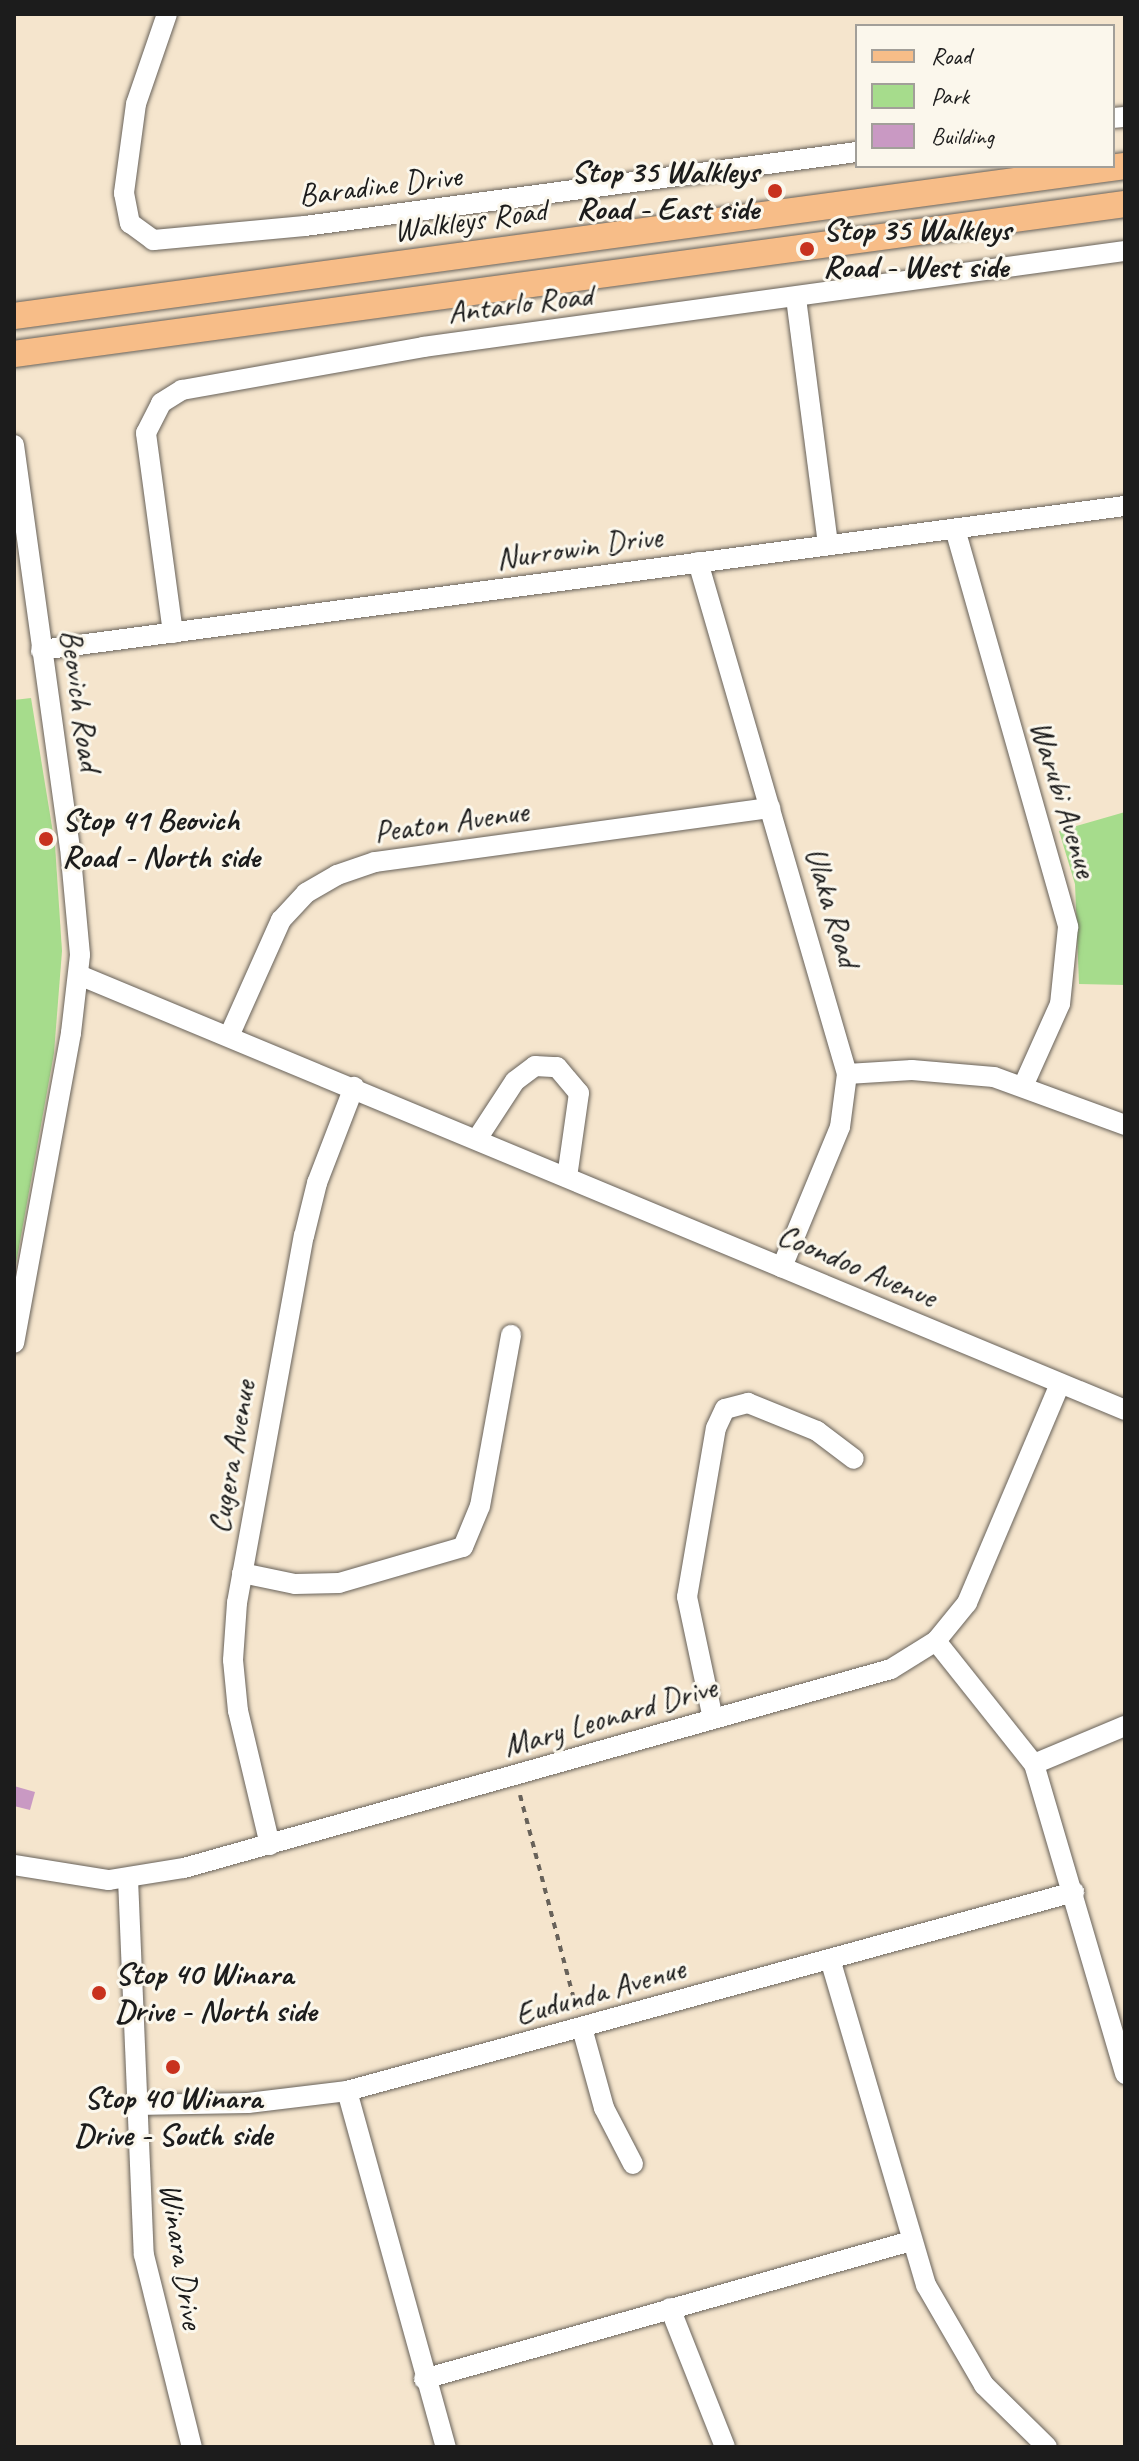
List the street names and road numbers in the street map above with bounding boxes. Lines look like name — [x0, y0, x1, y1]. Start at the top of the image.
street label: Baradine Drive — [296, 157, 464, 215]
street label: Walkleys Road — [392, 191, 548, 251]
street label: Antarlo Road — [446, 276, 594, 332]
street label: Nurrowin Drive — [493, 517, 665, 579]
street label: Beovich Road — [51, 627, 109, 773]
street label: Warubi Avenue — [1021, 716, 1105, 882]
street label: Peaton Avenue — [372, 792, 530, 852]
street label: Ulaka Road — [796, 843, 868, 971]
street label: Coondoo Avenue — [772, 1215, 942, 1317]
street label: Cugera Avenue — [200, 1378, 264, 1536]
street label: Mary Leonard Drive — [499, 1668, 721, 1766]
street label: Eudunda Avenue — [511, 1949, 689, 2035]
street label: Winara Drive — [151, 2180, 211, 2332]

